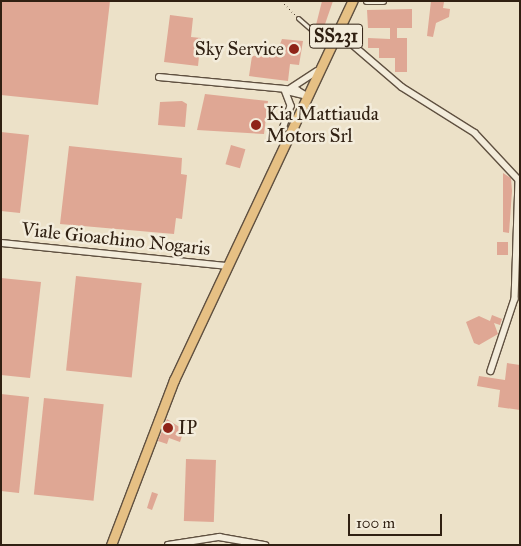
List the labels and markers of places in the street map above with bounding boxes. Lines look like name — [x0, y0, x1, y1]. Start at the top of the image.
place label: Sky Service — [195, 38, 284, 60]
marker: Sky Service — [288, 43, 300, 55]
place label: Kia Mattiauda Motors Srl — [266, 103, 379, 147]
marker: Kia Mattiauda Motors Srl — [250, 119, 262, 131]
place label: IP — [178, 417, 197, 439]
marker: IP — [162, 422, 174, 434]

